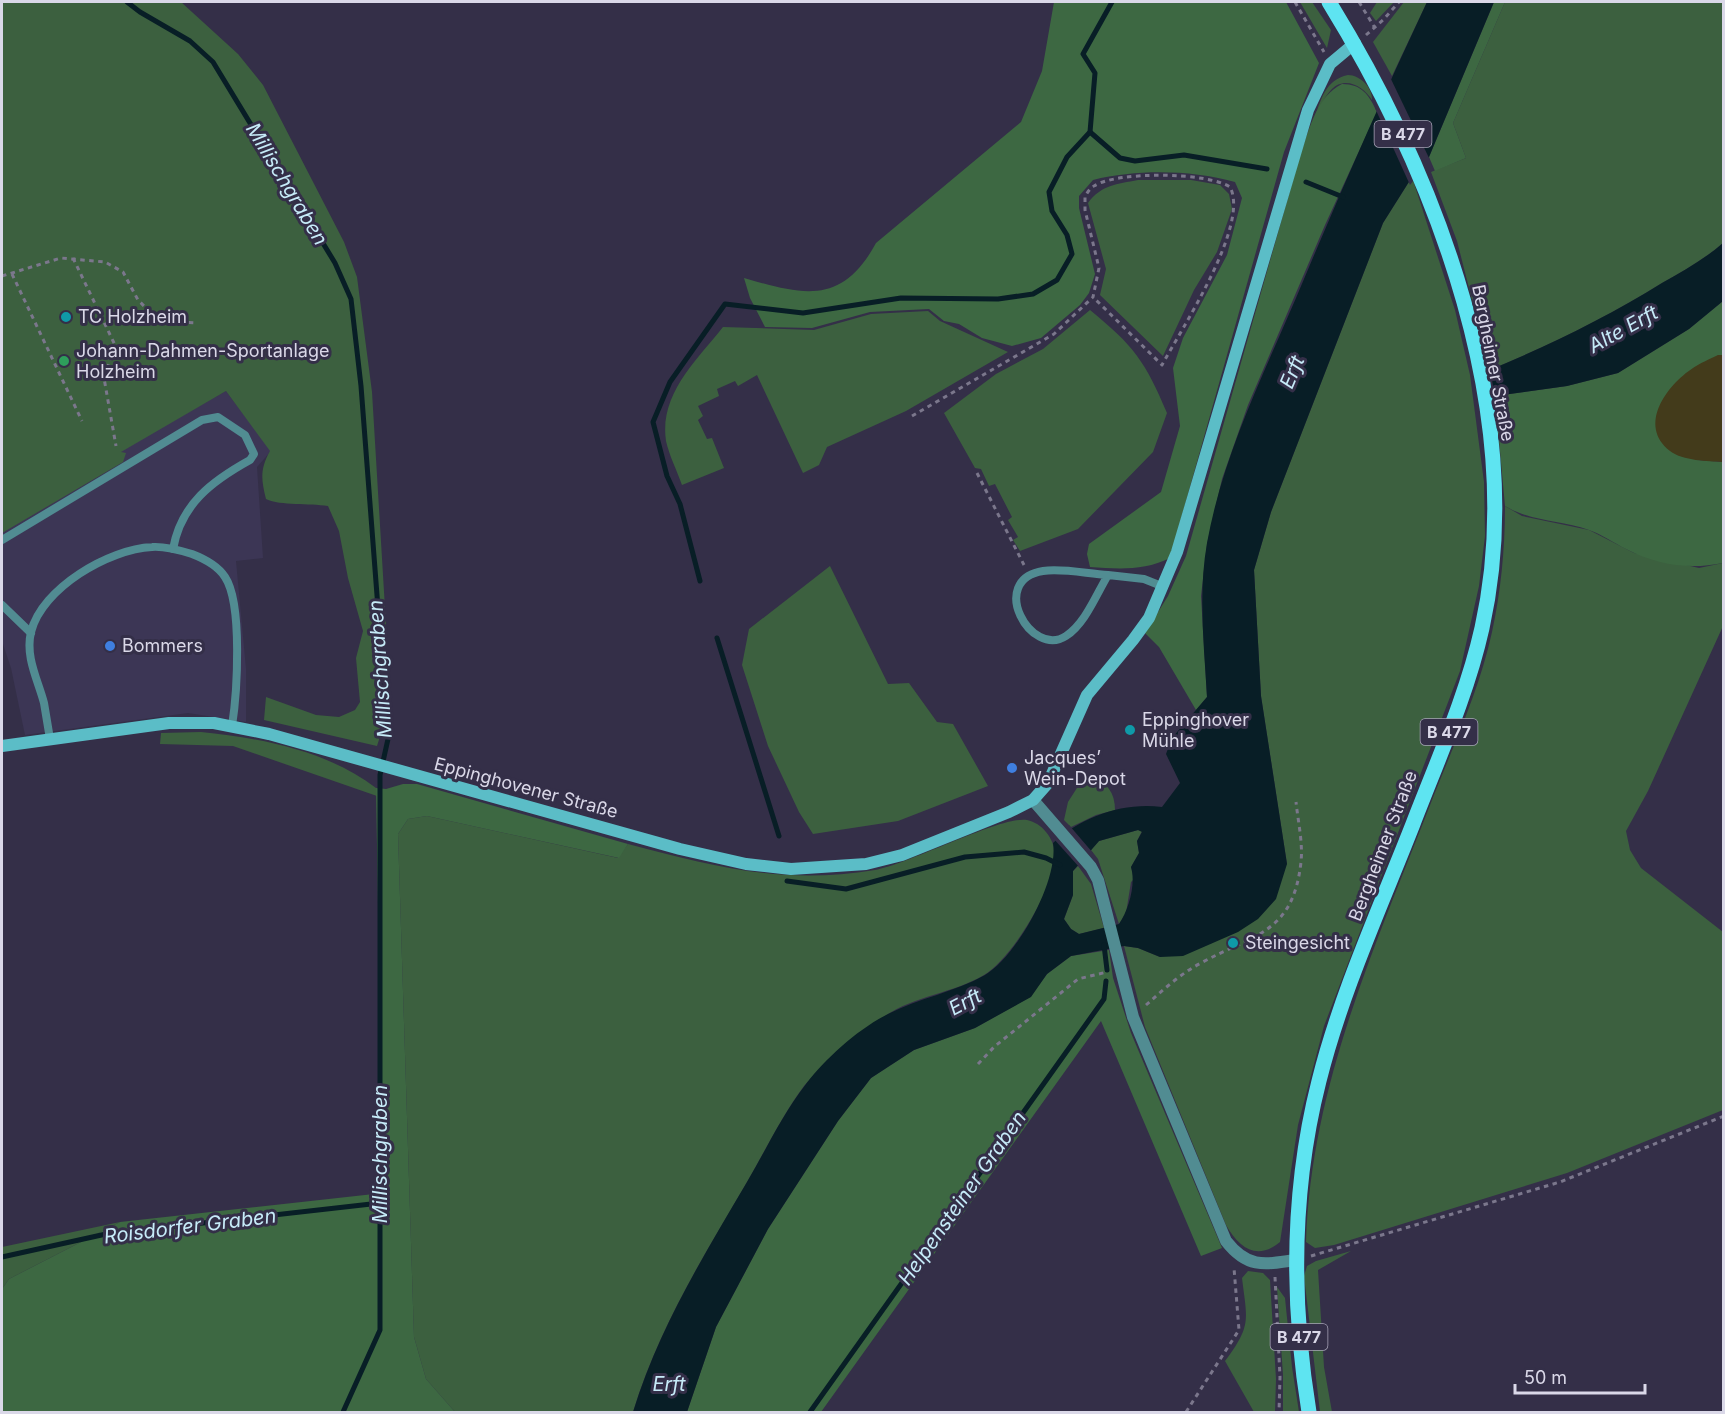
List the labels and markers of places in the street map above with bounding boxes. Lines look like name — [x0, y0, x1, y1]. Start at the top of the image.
place label: TC Holzheim — [78, 306, 187, 327]
marker: TC Holzheim — [59, 310, 73, 324]
place label: Johann-Dahmen-Sportanlage Holzheim — [76, 340, 329, 382]
marker: Johann-Dahmen-Sportanlage Holzheim — [57, 354, 71, 368]
place label: Bommers — [122, 635, 203, 656]
marker: Bommers — [103, 639, 117, 653]
place label: Eppinghover Mühle — [1142, 709, 1249, 751]
marker: Eppinghover Mühle — [1123, 723, 1137, 737]
place label: Jacques’ Wein-Depot — [1024, 747, 1126, 789]
marker: Jacques’ Wein-Depot — [1005, 761, 1019, 775]
place label: Steingesicht — [1245, 932, 1350, 953]
marker: Steingesicht — [1226, 936, 1240, 950]

